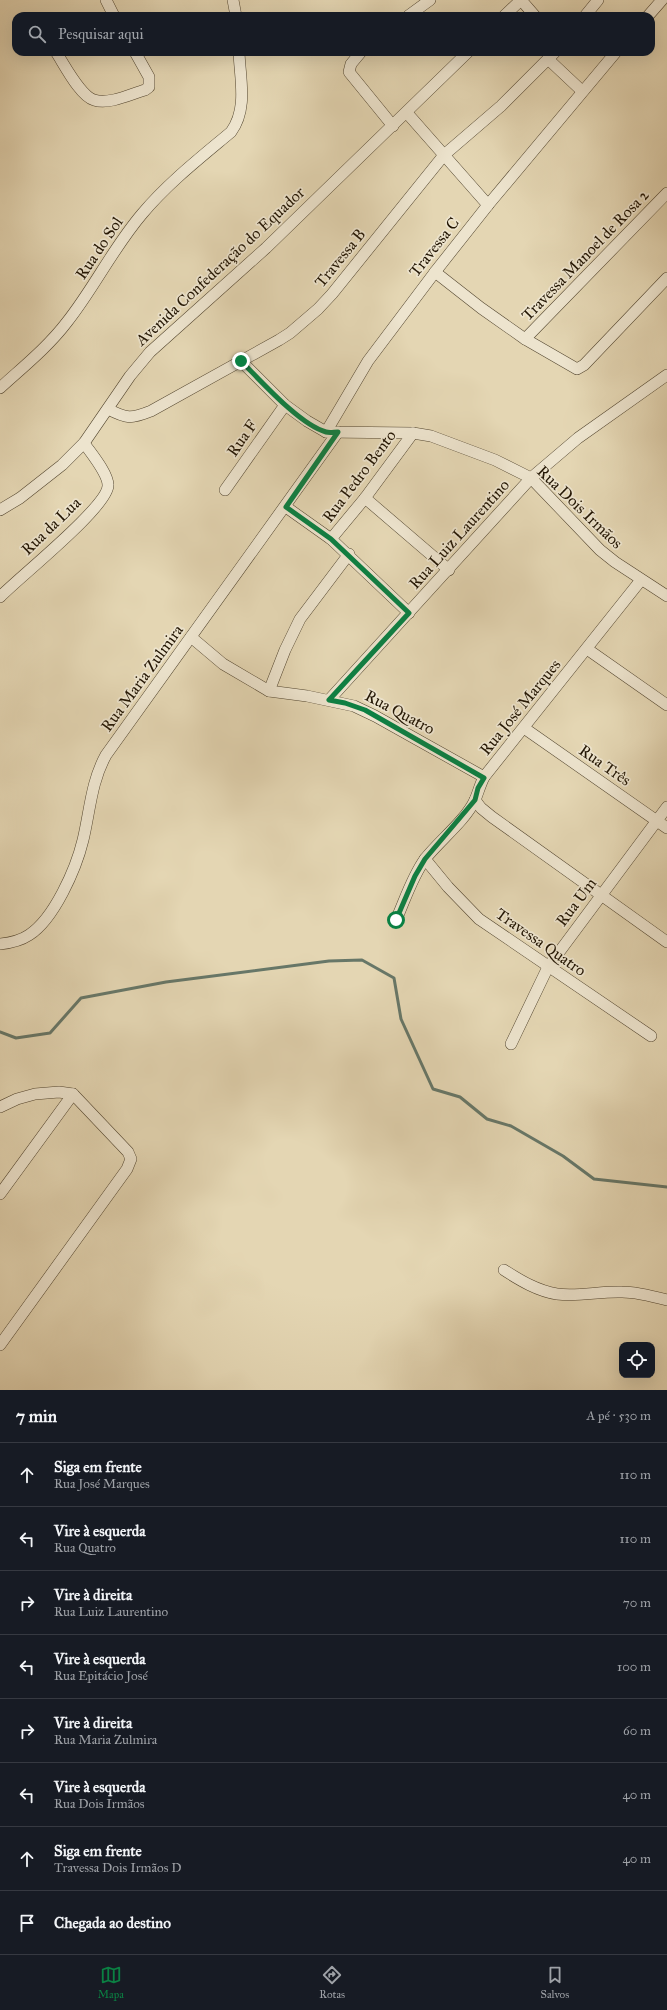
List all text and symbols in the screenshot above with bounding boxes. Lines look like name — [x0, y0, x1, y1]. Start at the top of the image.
search box — [12, 12, 655, 56]
icon: search — [26, 23, 48, 45]
text: Pesquisar aqui — [58, 25, 144, 43]
street label: Avenida Confederação do Equador — [131, 183, 309, 351]
street label: Travessa Manoel de Rosa 2 — [517, 185, 653, 325]
street label: Rua do Sol — [71, 213, 127, 283]
street label: Travessa C — [405, 214, 463, 280]
street label: Travessa B — [311, 225, 369, 291]
route end — [232, 352, 250, 370]
street label: Rua F — [223, 416, 262, 460]
street label: Rua Pedro Bento — [318, 426, 400, 526]
street label: Rua Dois Irmãos — [533, 461, 627, 553]
street label: Rua Luiz Laurentino — [405, 475, 513, 593]
street label: Rua da Lua — [17, 493, 85, 559]
street label: Rua Maria Zulmira — [97, 621, 187, 735]
street label: Rua José Marques — [475, 655, 565, 759]
street label: Rua Quatro — [362, 686, 438, 738]
street label: Rua Três — [575, 740, 635, 790]
street label: Rua Um — [552, 874, 601, 930]
street label: Travessa Quatro — [492, 904, 590, 980]
route start — [387, 911, 405, 929]
map controls — [619, 1342, 655, 1378]
button: locate — [619, 1342, 655, 1378]
text: 7 min — [16, 1406, 57, 1427]
text: A pé · 530 m — [587, 1408, 651, 1424]
text: Siga em frente — [54, 1458, 142, 1476]
icon: ahead — [16, 1464, 38, 1486]
text: 110 m — [619, 1467, 651, 1483]
text: Rua José Marques — [54, 1476, 150, 1492]
text: Vire à esquerda — [54, 1522, 146, 1540]
icon: left — [16, 1528, 38, 1550]
text: 110 m — [619, 1531, 651, 1547]
text: Rua Quatro — [54, 1540, 116, 1556]
text: Vire à direita — [54, 1586, 132, 1604]
icon: right — [16, 1592, 38, 1614]
text: 70 m — [623, 1595, 651, 1611]
text: Rua Luiz Laurentino — [54, 1604, 168, 1620]
text: Vire à esquerda — [54, 1650, 146, 1668]
icon: left — [16, 1656, 38, 1678]
text: 100 m — [617, 1659, 651, 1675]
text: Rua Epitácio José — [54, 1668, 148, 1684]
text: Vire à direita — [54, 1714, 132, 1732]
icon: right — [16, 1720, 38, 1742]
text: 60 m — [623, 1723, 651, 1739]
text: Rua Maria Zulmira — [54, 1732, 157, 1748]
text: Vire à esquerda — [54, 1778, 146, 1796]
icon: left — [16, 1784, 38, 1806]
text: 40 m — [622, 1787, 651, 1803]
text: Rua Dois Irmãos — [54, 1796, 145, 1812]
text: Siga em frente — [54, 1842, 142, 1860]
icon: ahead — [16, 1848, 38, 1870]
text: 40 m — [622, 1851, 651, 1867]
text: Travessa Dois Irmãos D — [54, 1860, 181, 1876]
icon: arrive — [16, 1912, 38, 1934]
text: Chegada ao destino — [54, 1914, 171, 1932]
tab: Mapa — [98, 1964, 124, 2001]
tab: Rotas — [319, 1964, 345, 2001]
tab: Salvos — [541, 1964, 569, 2001]

